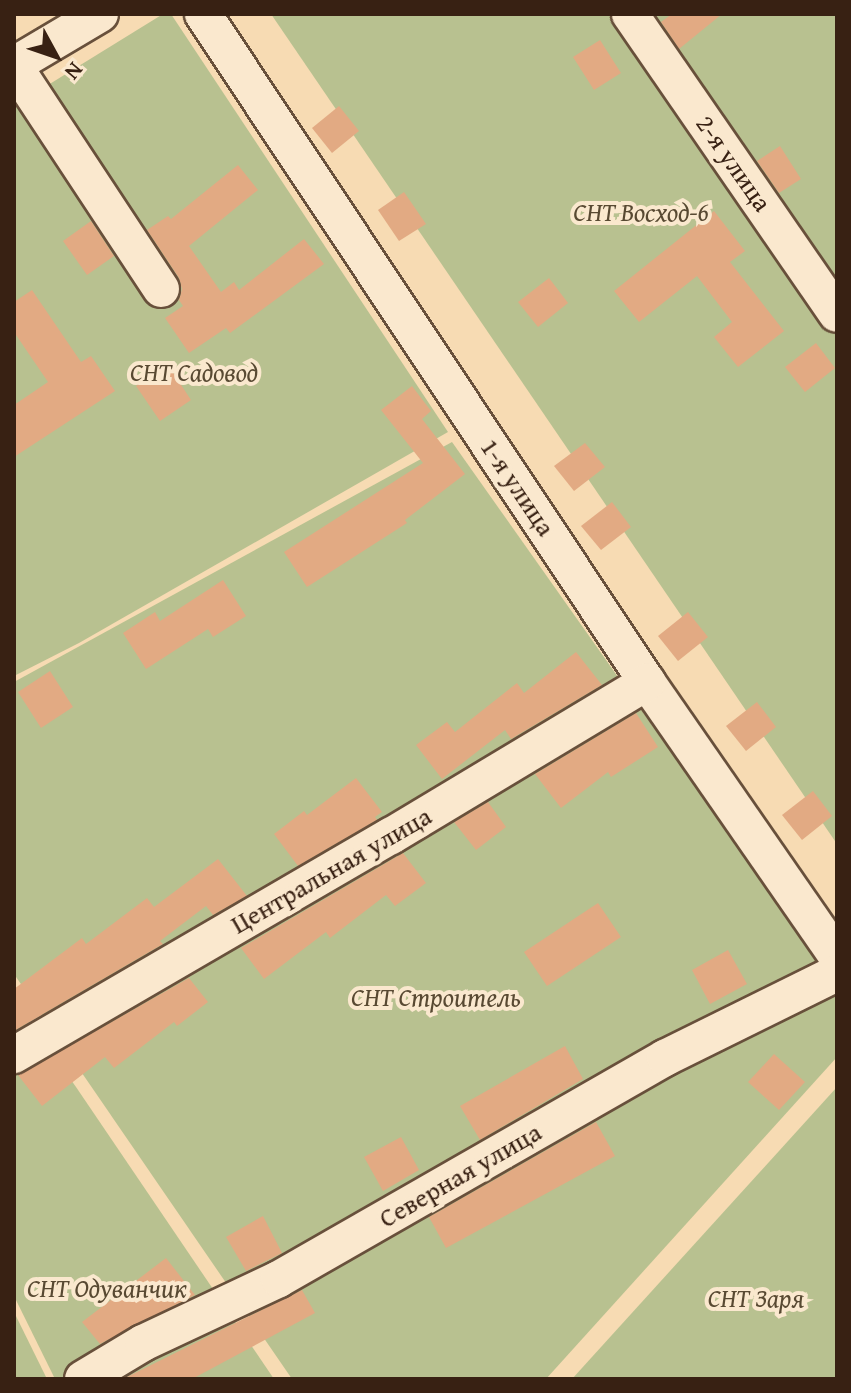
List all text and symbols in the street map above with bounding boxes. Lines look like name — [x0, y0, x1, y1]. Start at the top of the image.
north arrow — [16, 16, 96, 96]
text: N — [57, 56, 91, 87]
street label: 2-я улица — [690, 109, 778, 217]
park label: СНТ Восход-6 — [573, 196, 709, 228]
park label: СНТ Садовод — [130, 356, 258, 388]
street label: 1-я улица — [474, 432, 562, 542]
street label: Центральная улица — [225, 800, 437, 940]
park label: СНТ Строитель — [351, 981, 521, 1013]
street label: Северная улица — [373, 1116, 547, 1234]
park label: СНТ Одуванчик — [27, 1272, 187, 1304]
park label: СНТ Заря — [708, 1282, 804, 1314]

